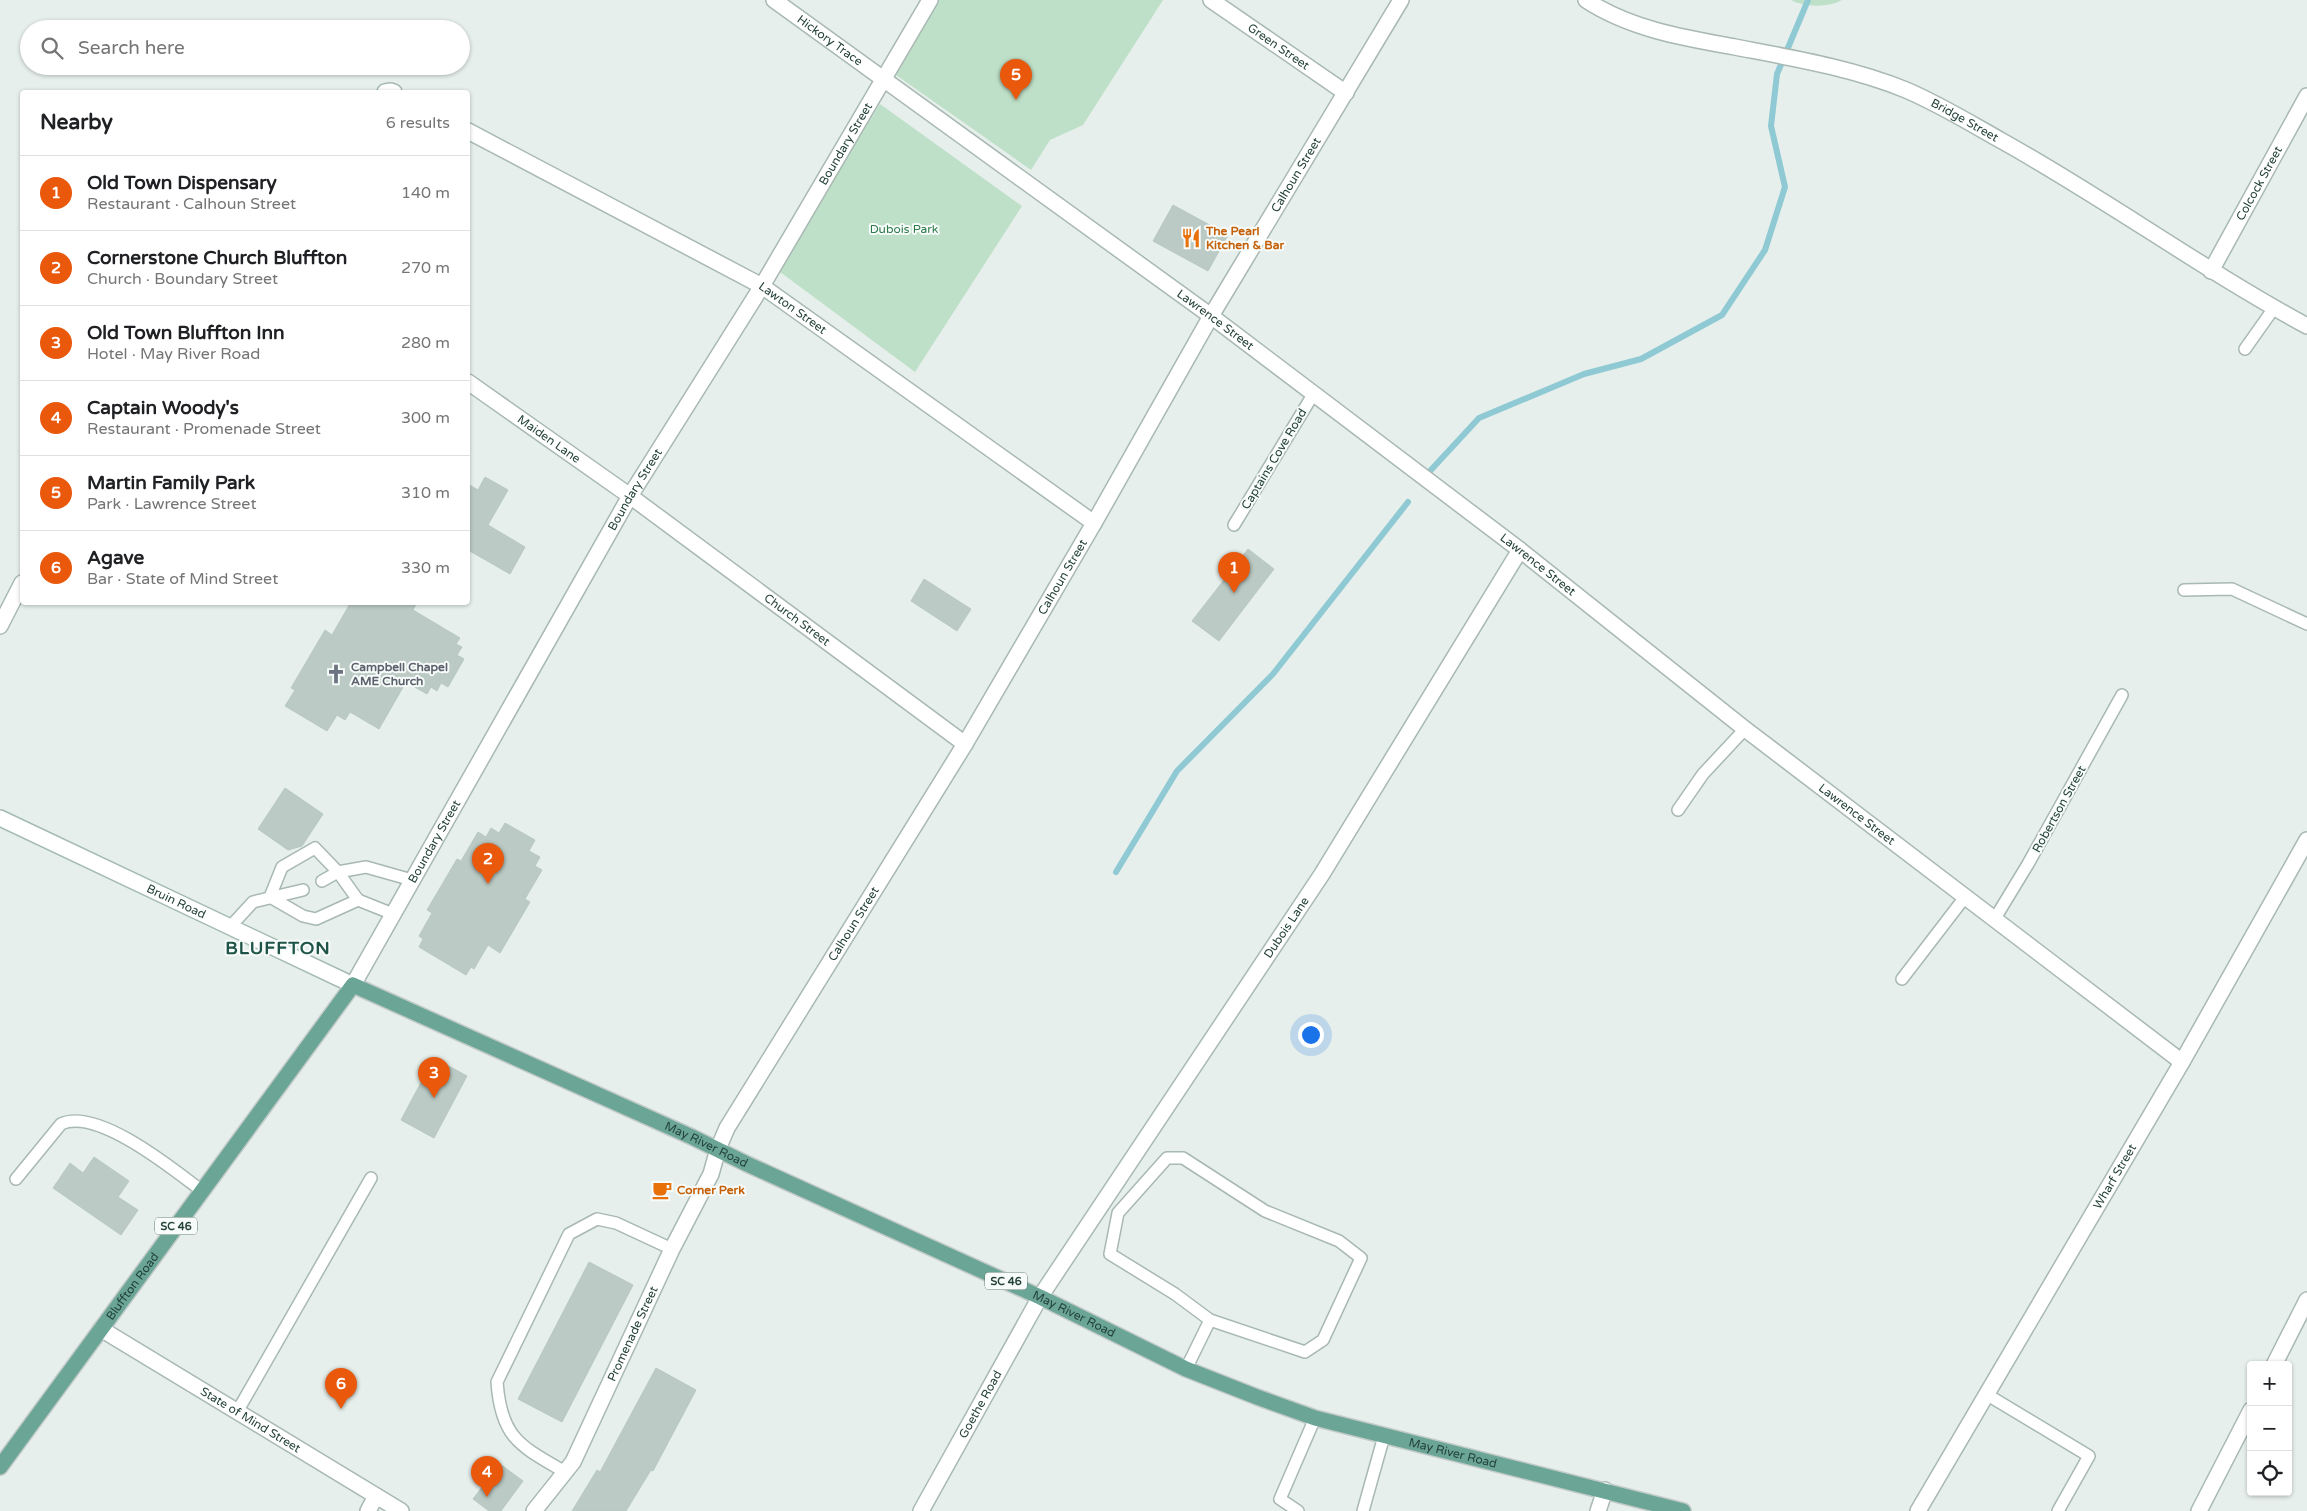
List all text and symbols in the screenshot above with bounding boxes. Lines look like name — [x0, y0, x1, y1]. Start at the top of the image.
street label: Hickory Trace — [794, 12, 866, 69]
search box — [20, 20, 470, 75]
street label: Green Street — [1245, 20, 1312, 73]
icon: search — [38, 34, 66, 62]
text: Search here — [78, 37, 185, 59]
pin: 5 — [1000, 59, 1032, 100]
street label: Bridge Street — [1929, 96, 2001, 145]
street label: Boundary Street — [816, 100, 875, 187]
text: Nearby — [40, 110, 113, 135]
text: 6 results — [386, 113, 450, 133]
street label: Calhoun Street — [1268, 135, 1324, 215]
street label: Colcock Street — [2233, 143, 2285, 223]
text: Old Town Dispensary — [87, 172, 277, 194]
text: 1 — [51, 183, 61, 203]
text: 140 m — [401, 183, 450, 203]
text: Restaurant · Calhoun Street — [87, 194, 296, 214]
park label: Dubois Park — [870, 222, 939, 236]
place label: The Pearl Kitchen & Bar — [1205, 224, 1284, 252]
restaurant icon: The Pearl Kitchen & Bar — [1180, 227, 1202, 249]
text: Cornerstone Church Bluffton — [87, 247, 347, 269]
text: 2 — [51, 258, 61, 278]
text: 270 m — [401, 258, 450, 278]
text: Church · Boundary Street — [87, 269, 278, 289]
street label: Lawton Street — [756, 279, 830, 337]
street label: Lawrence Street — [1174, 287, 1257, 353]
text: Old Town Bluffton Inn — [87, 322, 285, 344]
text: 3 — [51, 333, 61, 353]
text: 280 m — [401, 333, 450, 353]
text: Hotel · May River Road — [87, 344, 260, 364]
text: Captain Woody's — [87, 397, 239, 419]
street label: Captains Cove Road — [1238, 406, 1310, 512]
text: 4 — [51, 408, 61, 428]
text: 300 m — [401, 408, 450, 428]
street label: Maiden Lane — [515, 412, 583, 466]
text: Restaurant · Promenade Street — [87, 419, 321, 439]
street label: Boundary Street — [605, 446, 665, 533]
text: Martin Family Park — [87, 472, 255, 494]
text: 5 — [51, 483, 61, 503]
text: 310 m — [401, 483, 450, 503]
text: Park · Lawrence Street — [87, 494, 257, 514]
street label: Lawrence Street — [1497, 531, 1579, 599]
street label: Calhoun Street — [1035, 536, 1090, 617]
text: Agave — [87, 547, 144, 569]
pin: 1 — [1218, 552, 1250, 593]
text: 6 — [51, 558, 61, 578]
text: 330 m — [401, 558, 450, 578]
text: Bar · State of Mind Street — [87, 569, 278, 589]
street label: Church Street — [761, 591, 833, 649]
place label: Campbell Chapel AME Church — [351, 660, 448, 688]
church icon: Campbell Chapel AME Church — [325, 663, 347, 685]
street label: Robertson Street — [2029, 763, 2089, 855]
street label: Lawrence Street — [1816, 781, 1898, 848]
street label: Boundary Street — [405, 797, 464, 885]
pin: 2 — [472, 843, 504, 884]
street label: Bruin Road — [144, 881, 208, 921]
street label: Calhoun Street — [825, 884, 882, 964]
street label: Dubois Lane — [1261, 894, 1312, 961]
district label: BLUFFTON — [225, 937, 331, 959]
your location — [1298, 1022, 1324, 1048]
pin: 3 — [418, 1057, 450, 1098]
street label: May River Road — [663, 1119, 750, 1170]
street label: Wharf Street — [2090, 1141, 2139, 1211]
cafe icon: Corner Perk — [651, 1179, 673, 1201]
place label: Corner Perk — [677, 1183, 745, 1197]
road number: SC 46 — [155, 1218, 197, 1234]
street label: Bluffton Road — [103, 1250, 162, 1323]
road number: SC 46 — [985, 1272, 1027, 1290]
street label: Promenade Street — [604, 1284, 661, 1384]
street label: May River Road — [1031, 1288, 1118, 1340]
map controls — [2247, 1361, 2292, 1496]
button: + — [2247, 1361, 2292, 1406]
pin: 6 — [325, 1368, 357, 1409]
street label: Goethe Road — [956, 1368, 1005, 1441]
street label: State of Mind Street — [198, 1384, 304, 1456]
button: − — [2247, 1406, 2292, 1451]
street label: May River Road — [1407, 1435, 1498, 1471]
button: locate — [2247, 1451, 2292, 1496]
pin: 4 — [471, 1456, 503, 1497]

